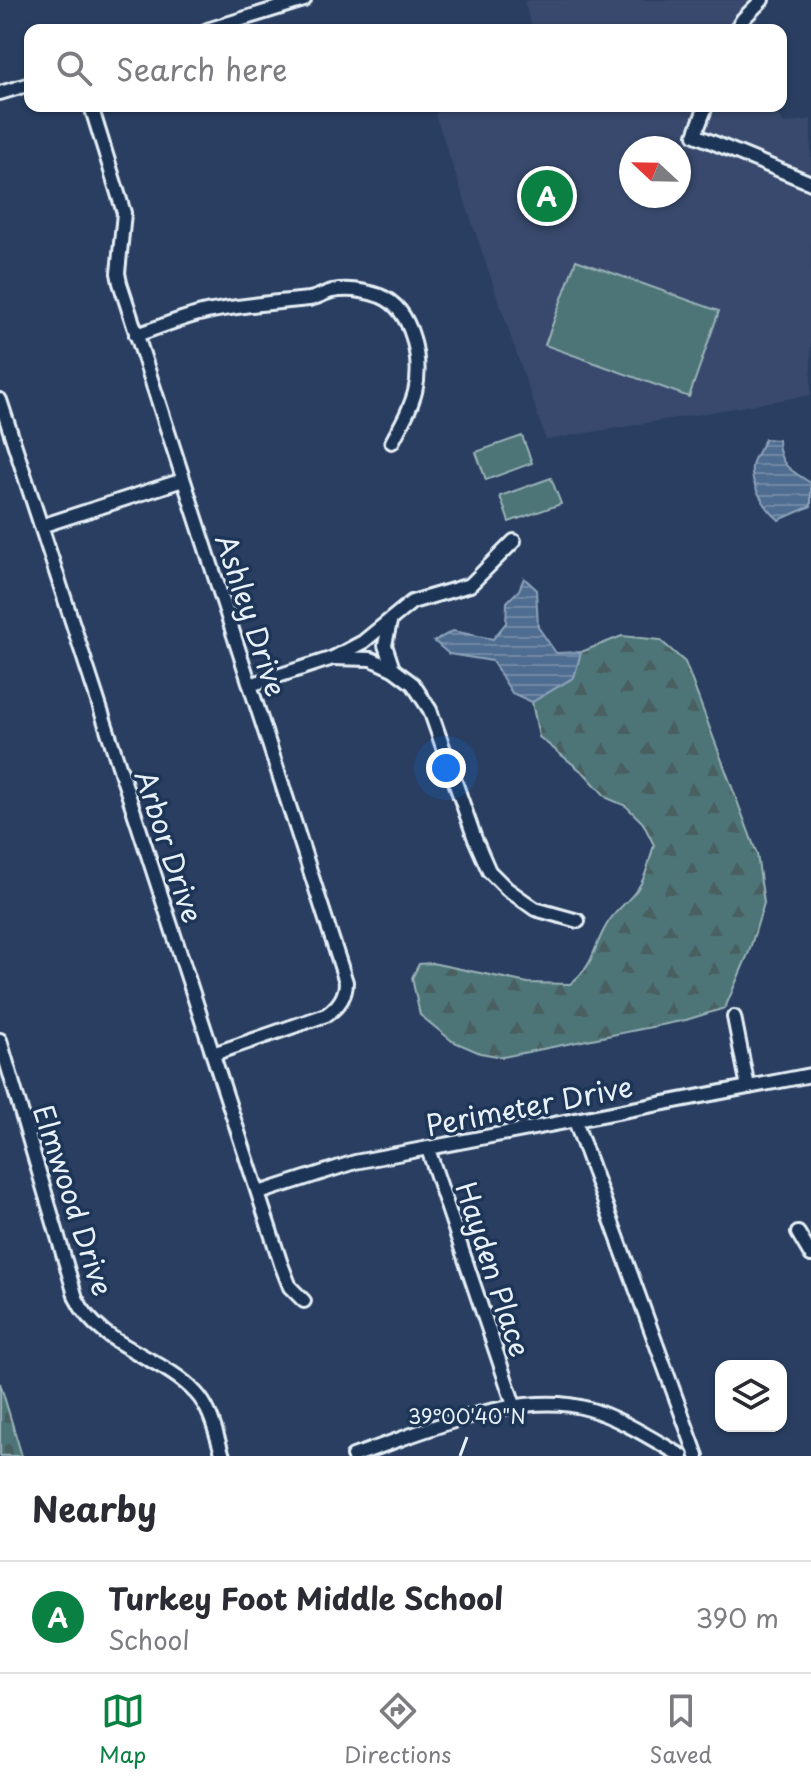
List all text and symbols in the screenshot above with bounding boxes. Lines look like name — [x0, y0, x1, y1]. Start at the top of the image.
search box — [24, 24, 787, 112]
icon: search — [52, 46, 96, 90]
text: Search here — [116, 46, 288, 91]
north arrow — [619, 136, 691, 208]
pin: A — [521, 166, 573, 226]
street label: Ashley Drive — [205, 528, 299, 702]
your location — [426, 748, 466, 788]
street label: Arbor Drive — [125, 764, 215, 928]
street label: Perimeter Drive — [422, 1064, 636, 1146]
street label: Elmwood Drive — [23, 1099, 125, 1301]
street label: Hayden Place — [446, 1176, 542, 1362]
map controls — [715, 1360, 787, 1432]
button: layers — [715, 1360, 787, 1432]
text: 39°00'40"N — [408, 1401, 526, 1431]
text: Nearby — [32, 1482, 157, 1534]
text: Turkey Foot Middle School — [108, 1575, 503, 1620]
text: A — [48, 1598, 68, 1637]
text: 390 m — [695, 1598, 779, 1637]
text: School — [108, 1620, 190, 1659]
tab: Map — [99, 1689, 146, 1770]
tab: Directions — [344, 1689, 451, 1770]
tab: Saved — [649, 1689, 712, 1770]

